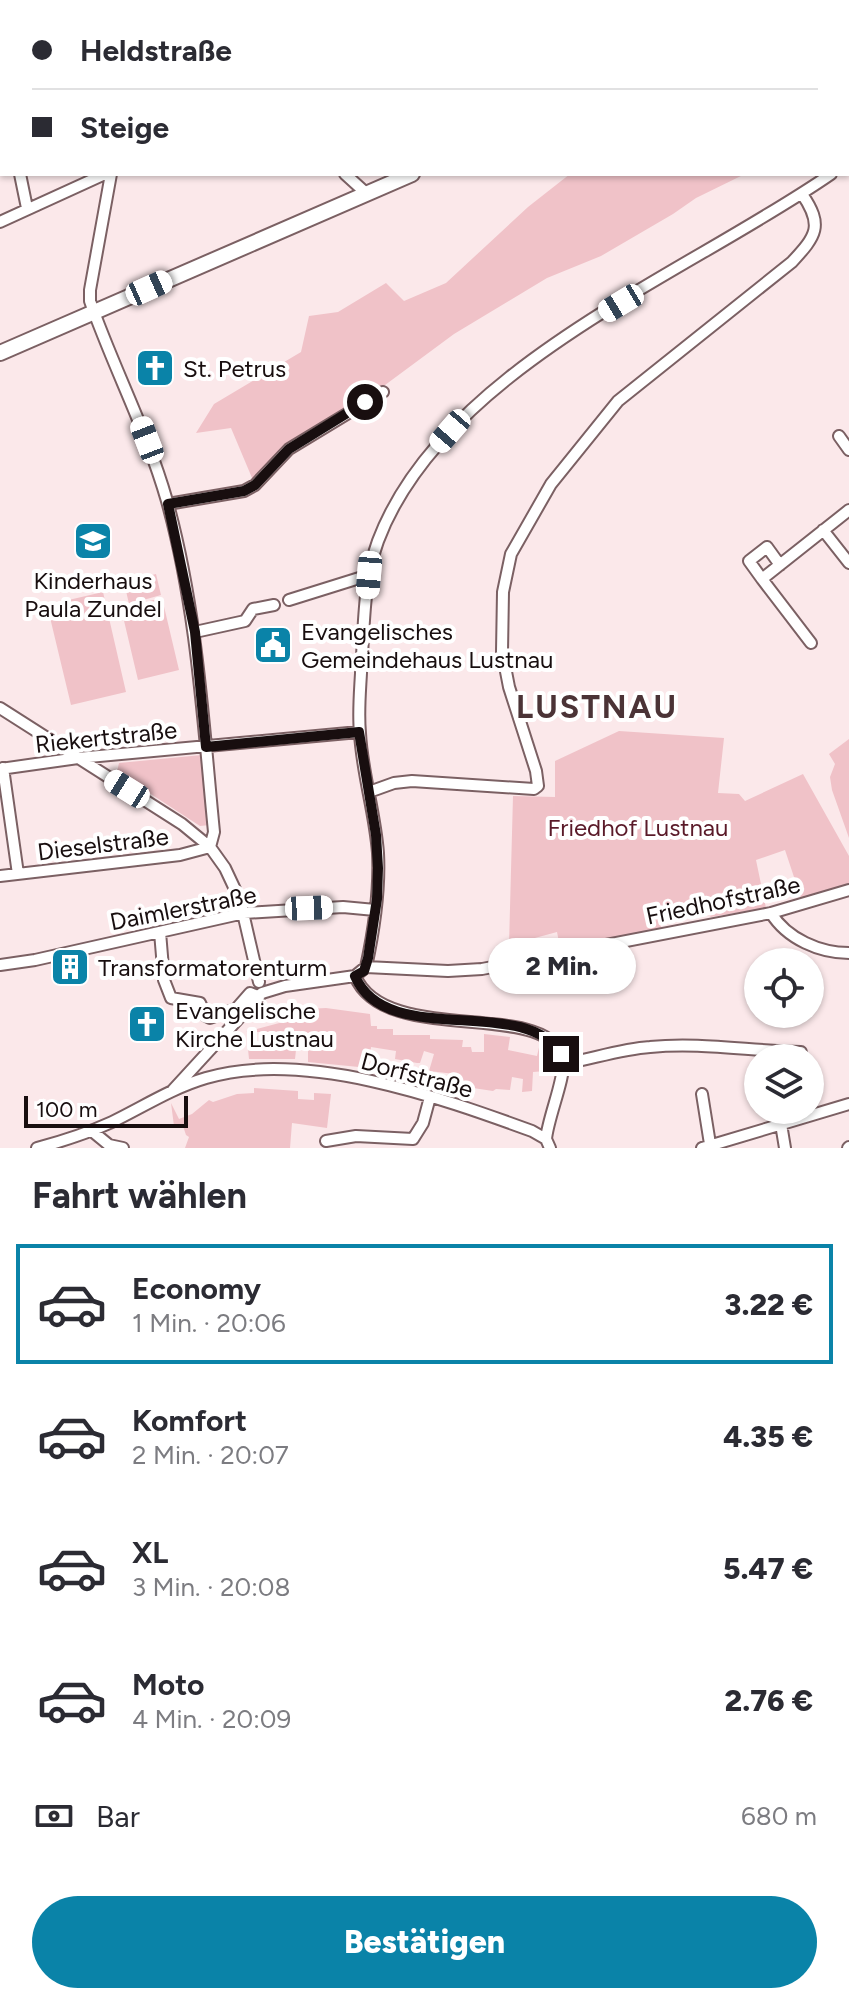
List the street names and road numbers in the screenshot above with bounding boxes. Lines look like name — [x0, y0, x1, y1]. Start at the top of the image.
street label: Riekertstraße — [34, 715, 178, 759]
street label: Dieselstraße — [36, 822, 170, 866]
street label: Friedhofstraße — [643, 869, 803, 931]
street label: Daimlerstraße — [107, 880, 259, 936]
street label: Dorfstraße — [358, 1046, 476, 1104]

